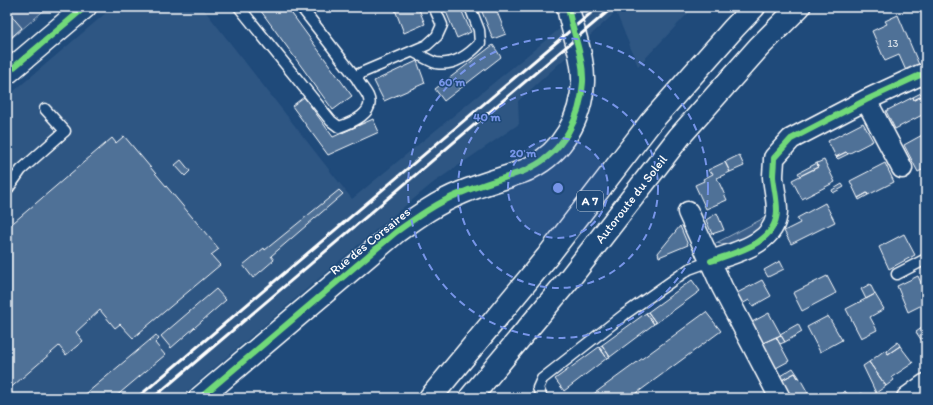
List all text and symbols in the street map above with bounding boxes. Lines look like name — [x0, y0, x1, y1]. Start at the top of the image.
house number: 13 — [887, 37, 899, 50]
text: 60 m — [439, 75, 466, 89]
text: 40 m — [473, 110, 502, 124]
text: 20 m — [510, 146, 537, 160]
street label: Autoroute du Soleil — [592, 152, 670, 246]
centre of rings — [551, 181, 565, 195]
road number: A 7 — [577, 191, 603, 211]
street label: Rue des Corsaires — [327, 204, 413, 278]

